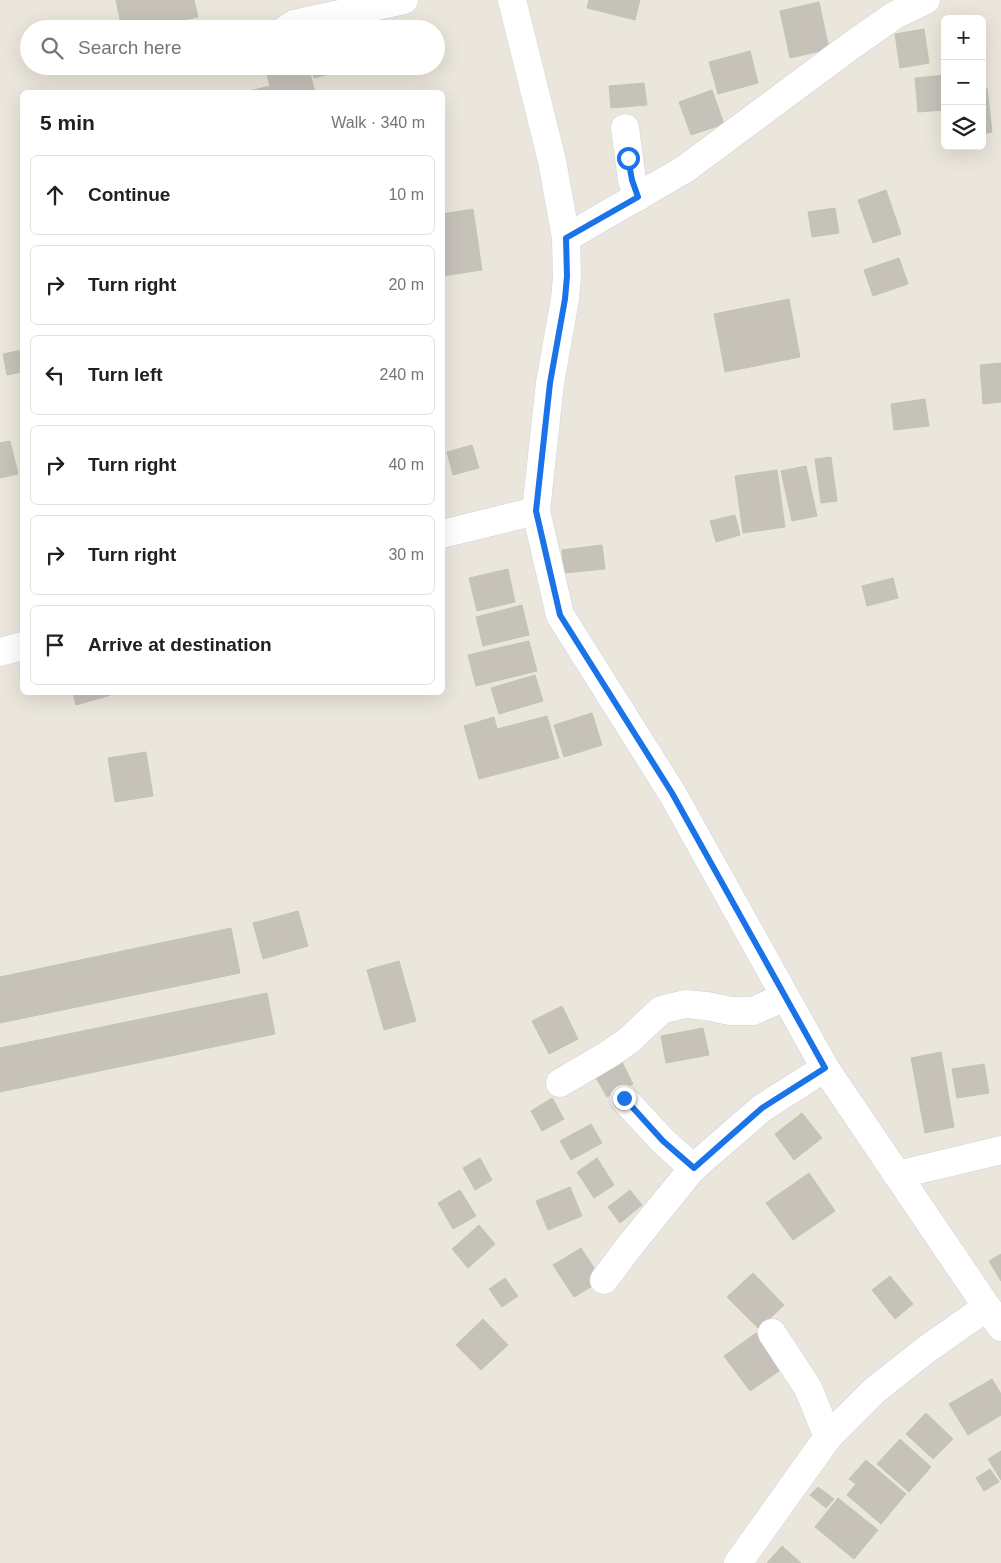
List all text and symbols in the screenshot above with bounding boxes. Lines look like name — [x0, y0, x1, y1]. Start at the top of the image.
map controls — [941, 15, 986, 150]
button: + — [941, 15, 986, 60]
search box — [20, 20, 445, 75]
icon: search — [38, 34, 66, 62]
text: Search here — [78, 37, 182, 58]
button: − — [941, 60, 986, 105]
button: layers — [941, 105, 986, 150]
text: 5 min — [40, 111, 95, 134]
text: Walk · 340 m — [331, 114, 425, 131]
route start — [617, 147, 640, 170]
icon: ahead — [41, 181, 69, 209]
text: Continue — [88, 184, 170, 205]
text: 10 m — [388, 186, 424, 203]
icon: right — [41, 271, 69, 299]
text: Turn right — [88, 274, 176, 295]
text: 20 m — [388, 276, 424, 293]
icon: left — [41, 361, 69, 389]
text: Turn left — [88, 364, 163, 385]
text: 240 m — [380, 366, 424, 383]
icon: right — [41, 451, 69, 479]
text: Turn right — [88, 454, 176, 475]
text: 40 m — [388, 456, 424, 473]
icon: right — [41, 541, 69, 569]
text: Turn right — [88, 544, 176, 565]
text: 30 m — [388, 546, 424, 563]
icon: arrive — [41, 631, 69, 659]
text: Arrive at destination — [88, 634, 272, 655]
route end — [613, 1087, 636, 1110]

